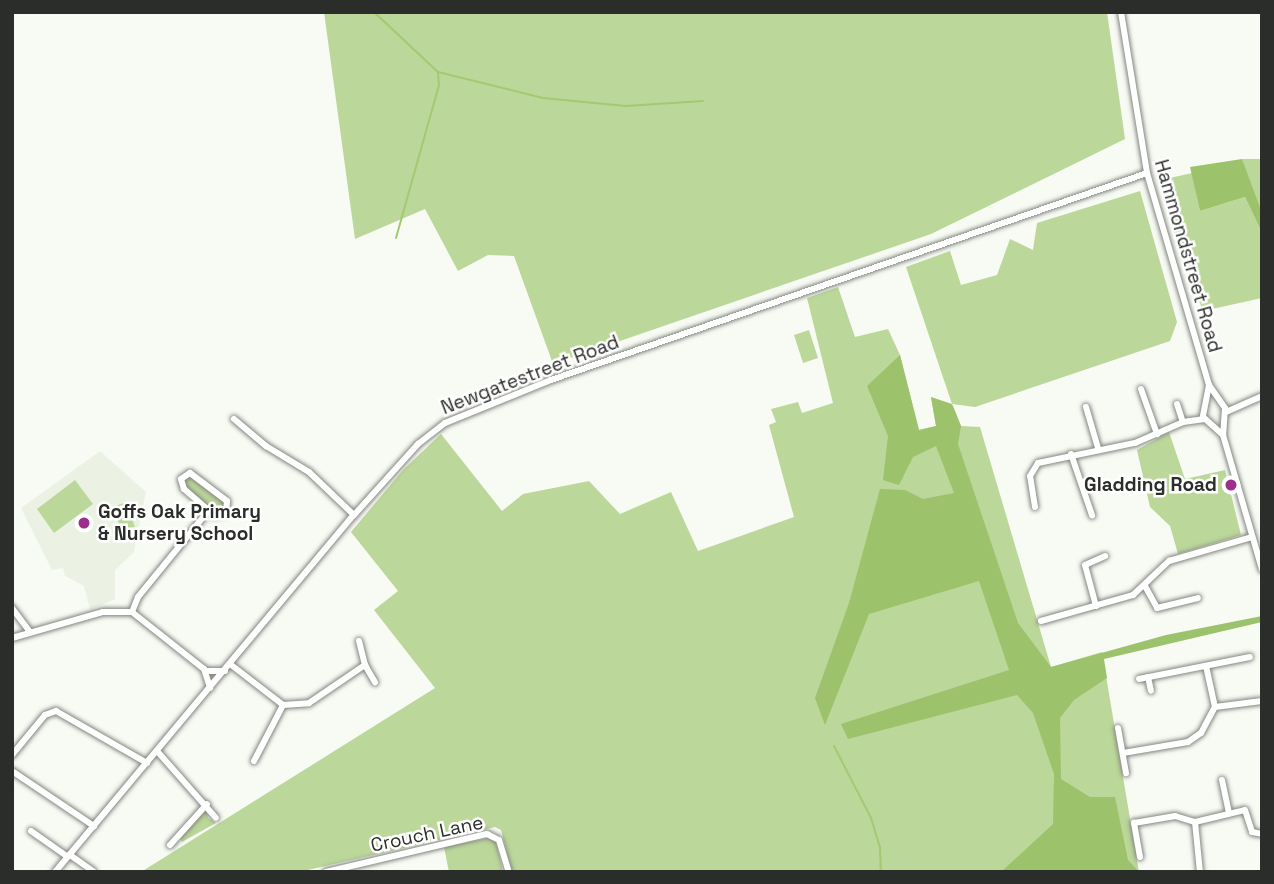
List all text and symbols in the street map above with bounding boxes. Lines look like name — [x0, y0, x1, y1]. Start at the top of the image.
street label: Hammondstreet Road — [1150, 157, 1226, 355]
street label: Newgatestreet Road — [438, 331, 622, 419]
place label: Gladding Road — [1084, 474, 1217, 496]
marker: Gladding Road — [1223, 477, 1239, 493]
place label: Goffs Oak Primary & Nursery School — [98, 501, 261, 545]
marker: Goffs Oak Primary & Nursery School — [76, 515, 92, 531]
street label: Crouch Lane — [369, 811, 485, 857]

